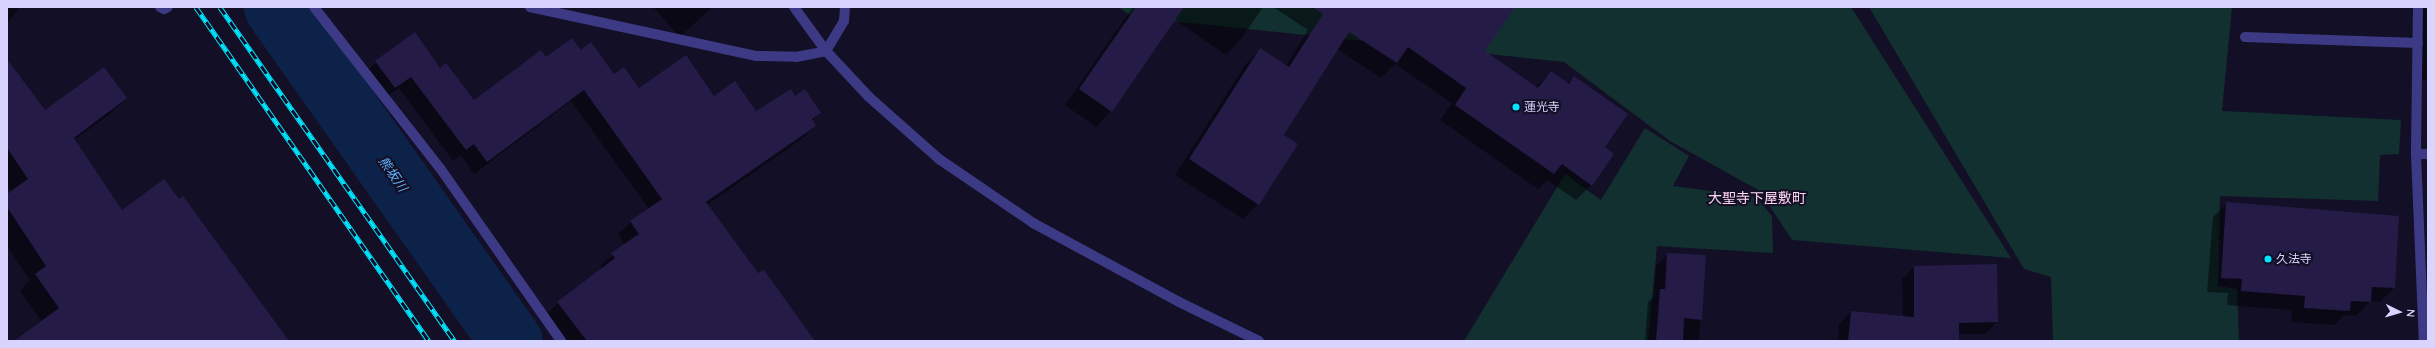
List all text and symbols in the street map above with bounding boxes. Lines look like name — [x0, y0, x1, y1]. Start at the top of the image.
place label: 蓮光寺 — [1524, 100, 1560, 114]
marker: 蓮光寺 — [1511, 102, 1521, 112]
water label: 熊坂川 — [375, 154, 411, 194]
district label: 大聖寺下屋敷町 — [1708, 190, 1806, 206]
place label: 久法寺 — [2276, 252, 2312, 266]
marker: 久法寺 — [2263, 254, 2273, 264]
north arrow — [2379, 292, 2419, 332]
text: N — [2404, 308, 2418, 318]

